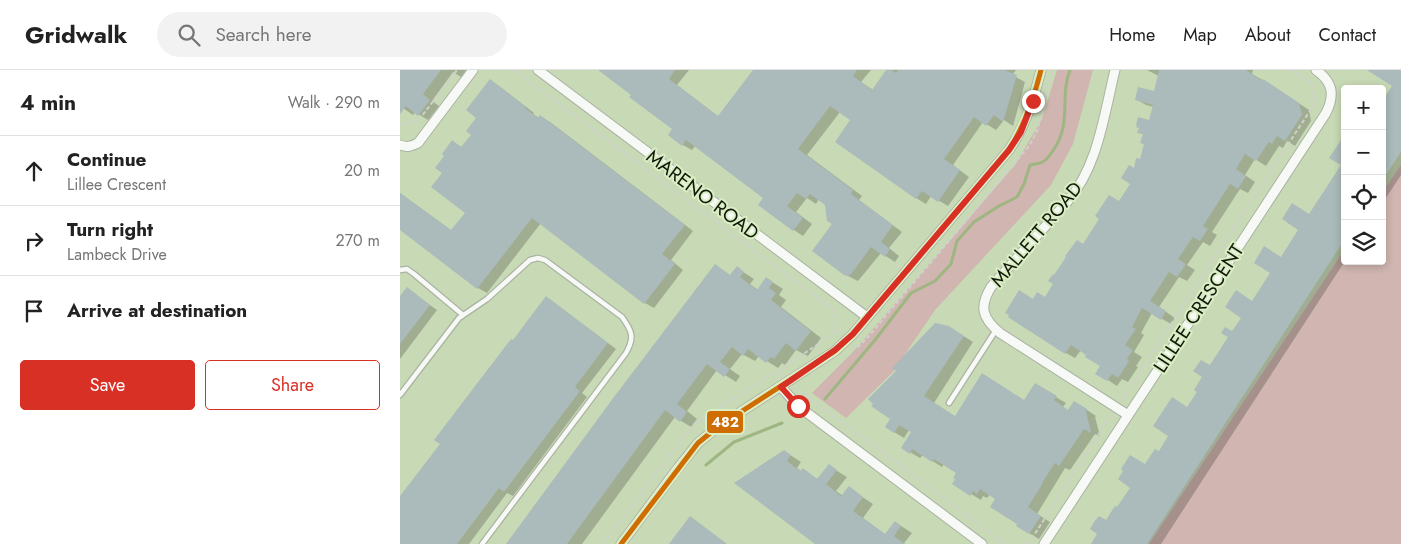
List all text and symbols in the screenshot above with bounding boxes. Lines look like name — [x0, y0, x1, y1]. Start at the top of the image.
search box — [157, 12, 507, 57]
text: Gridwalk — [25, 17, 127, 52]
icon: search — [175, 21, 203, 49]
text: Search here — [215, 21, 311, 48]
text: Home — [1109, 22, 1155, 48]
text: Map — [1183, 22, 1217, 48]
text: About — [1245, 22, 1290, 48]
text: Contact — [1318, 22, 1376, 48]
map controls — [1341, 85, 1386, 265]
button: + — [1341, 85, 1386, 130]
text: 4 min — [20, 88, 76, 118]
route end — [1022, 90, 1045, 113]
text: Walk · 290 m — [288, 91, 380, 114]
button: − — [1341, 130, 1386, 175]
street label: MARENO ROAD — [641, 143, 765, 246]
text: Continue — [67, 146, 146, 173]
icon: ahead — [20, 157, 48, 185]
text: 20 m — [344, 159, 380, 182]
text: Lillee Crescent — [67, 173, 166, 196]
button: locate — [1341, 175, 1386, 220]
street label: MALLETT ROAD — [984, 176, 1089, 293]
text: Turn right — [67, 216, 153, 243]
button: layers — [1341, 220, 1386, 265]
icon: right — [20, 227, 48, 255]
text: 270 m — [336, 229, 380, 252]
street label: LILLEE CRESCENT — [1147, 239, 1250, 378]
text: Lambeck Drive — [67, 243, 167, 266]
icon: arrive — [20, 297, 48, 325]
text: Arrive at destination — [67, 297, 247, 324]
button: Save — [20, 360, 195, 410]
button: Share — [205, 360, 380, 410]
route start — [787, 395, 810, 418]
line badge: 482 — [706, 410, 744, 434]
text: 482 — [711, 412, 739, 432]

